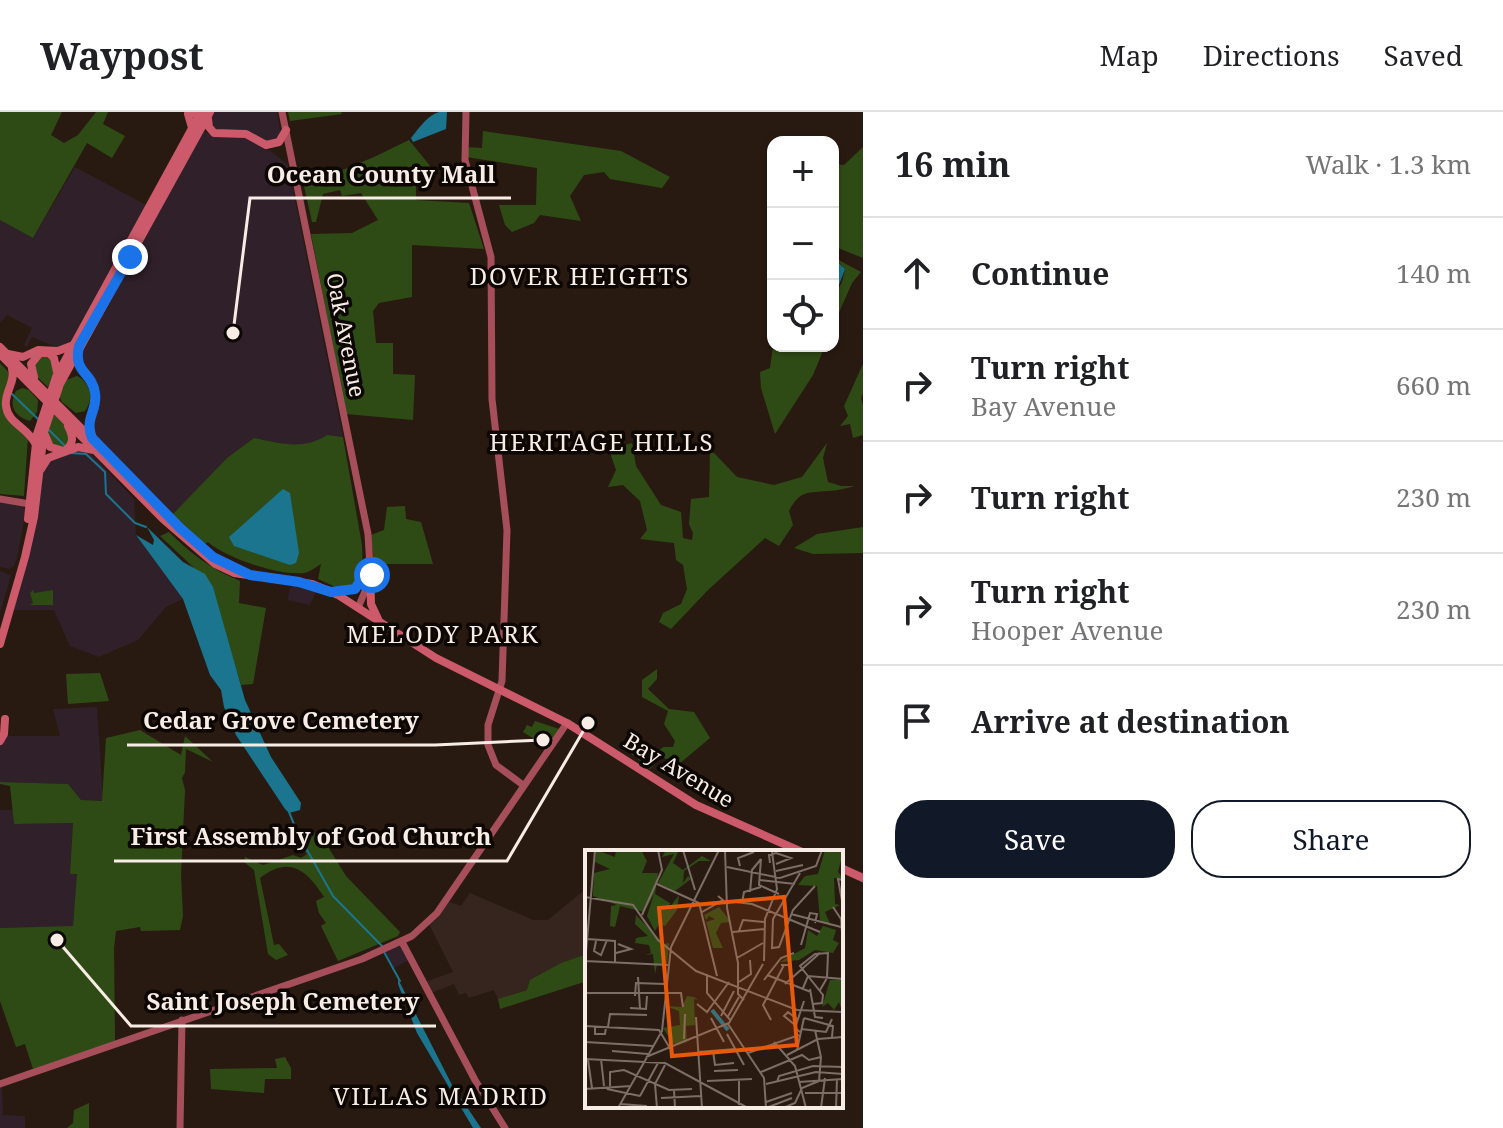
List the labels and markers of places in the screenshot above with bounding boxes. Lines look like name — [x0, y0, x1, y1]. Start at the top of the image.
callout: Ocean County Mall — [250, 150, 511, 198]
callout: Cedar Grove Cemetery — [127, 697, 435, 745]
callout: First Assembly of God Church — [114, 813, 507, 861]
callout: Saint Joseph Cemetery — [131, 978, 436, 1026]

